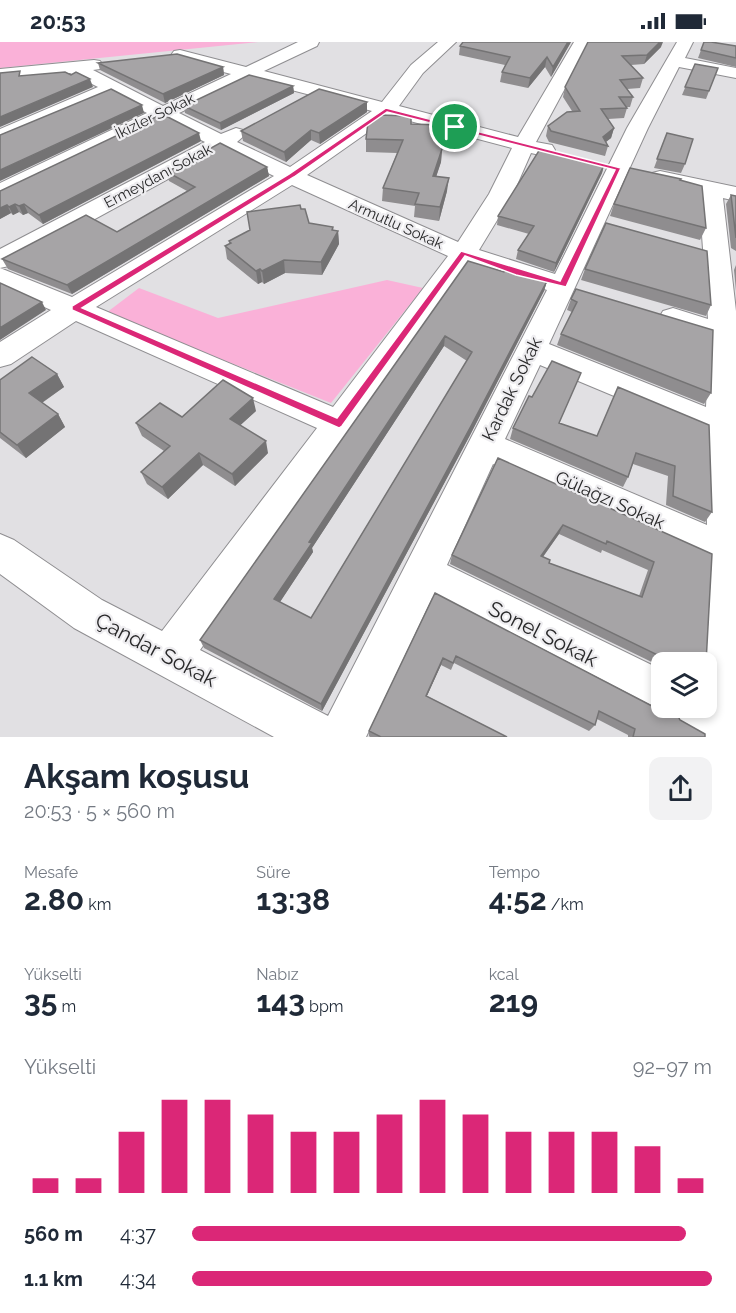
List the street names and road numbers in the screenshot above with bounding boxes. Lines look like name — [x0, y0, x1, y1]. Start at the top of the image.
street label: İkizler Sokak — [112, 88, 198, 143]
street label: Ermeydanı Sokak — [101, 140, 215, 212]
street label: Armutlu Sokak — [346, 195, 446, 253]
street label: Kardak Sokak — [477, 333, 546, 444]
street label: Gülağzı Sokak — [552, 466, 668, 533]
street label: Sonel Sokak — [484, 595, 602, 672]
street label: Çandar Sokak — [91, 607, 221, 692]

